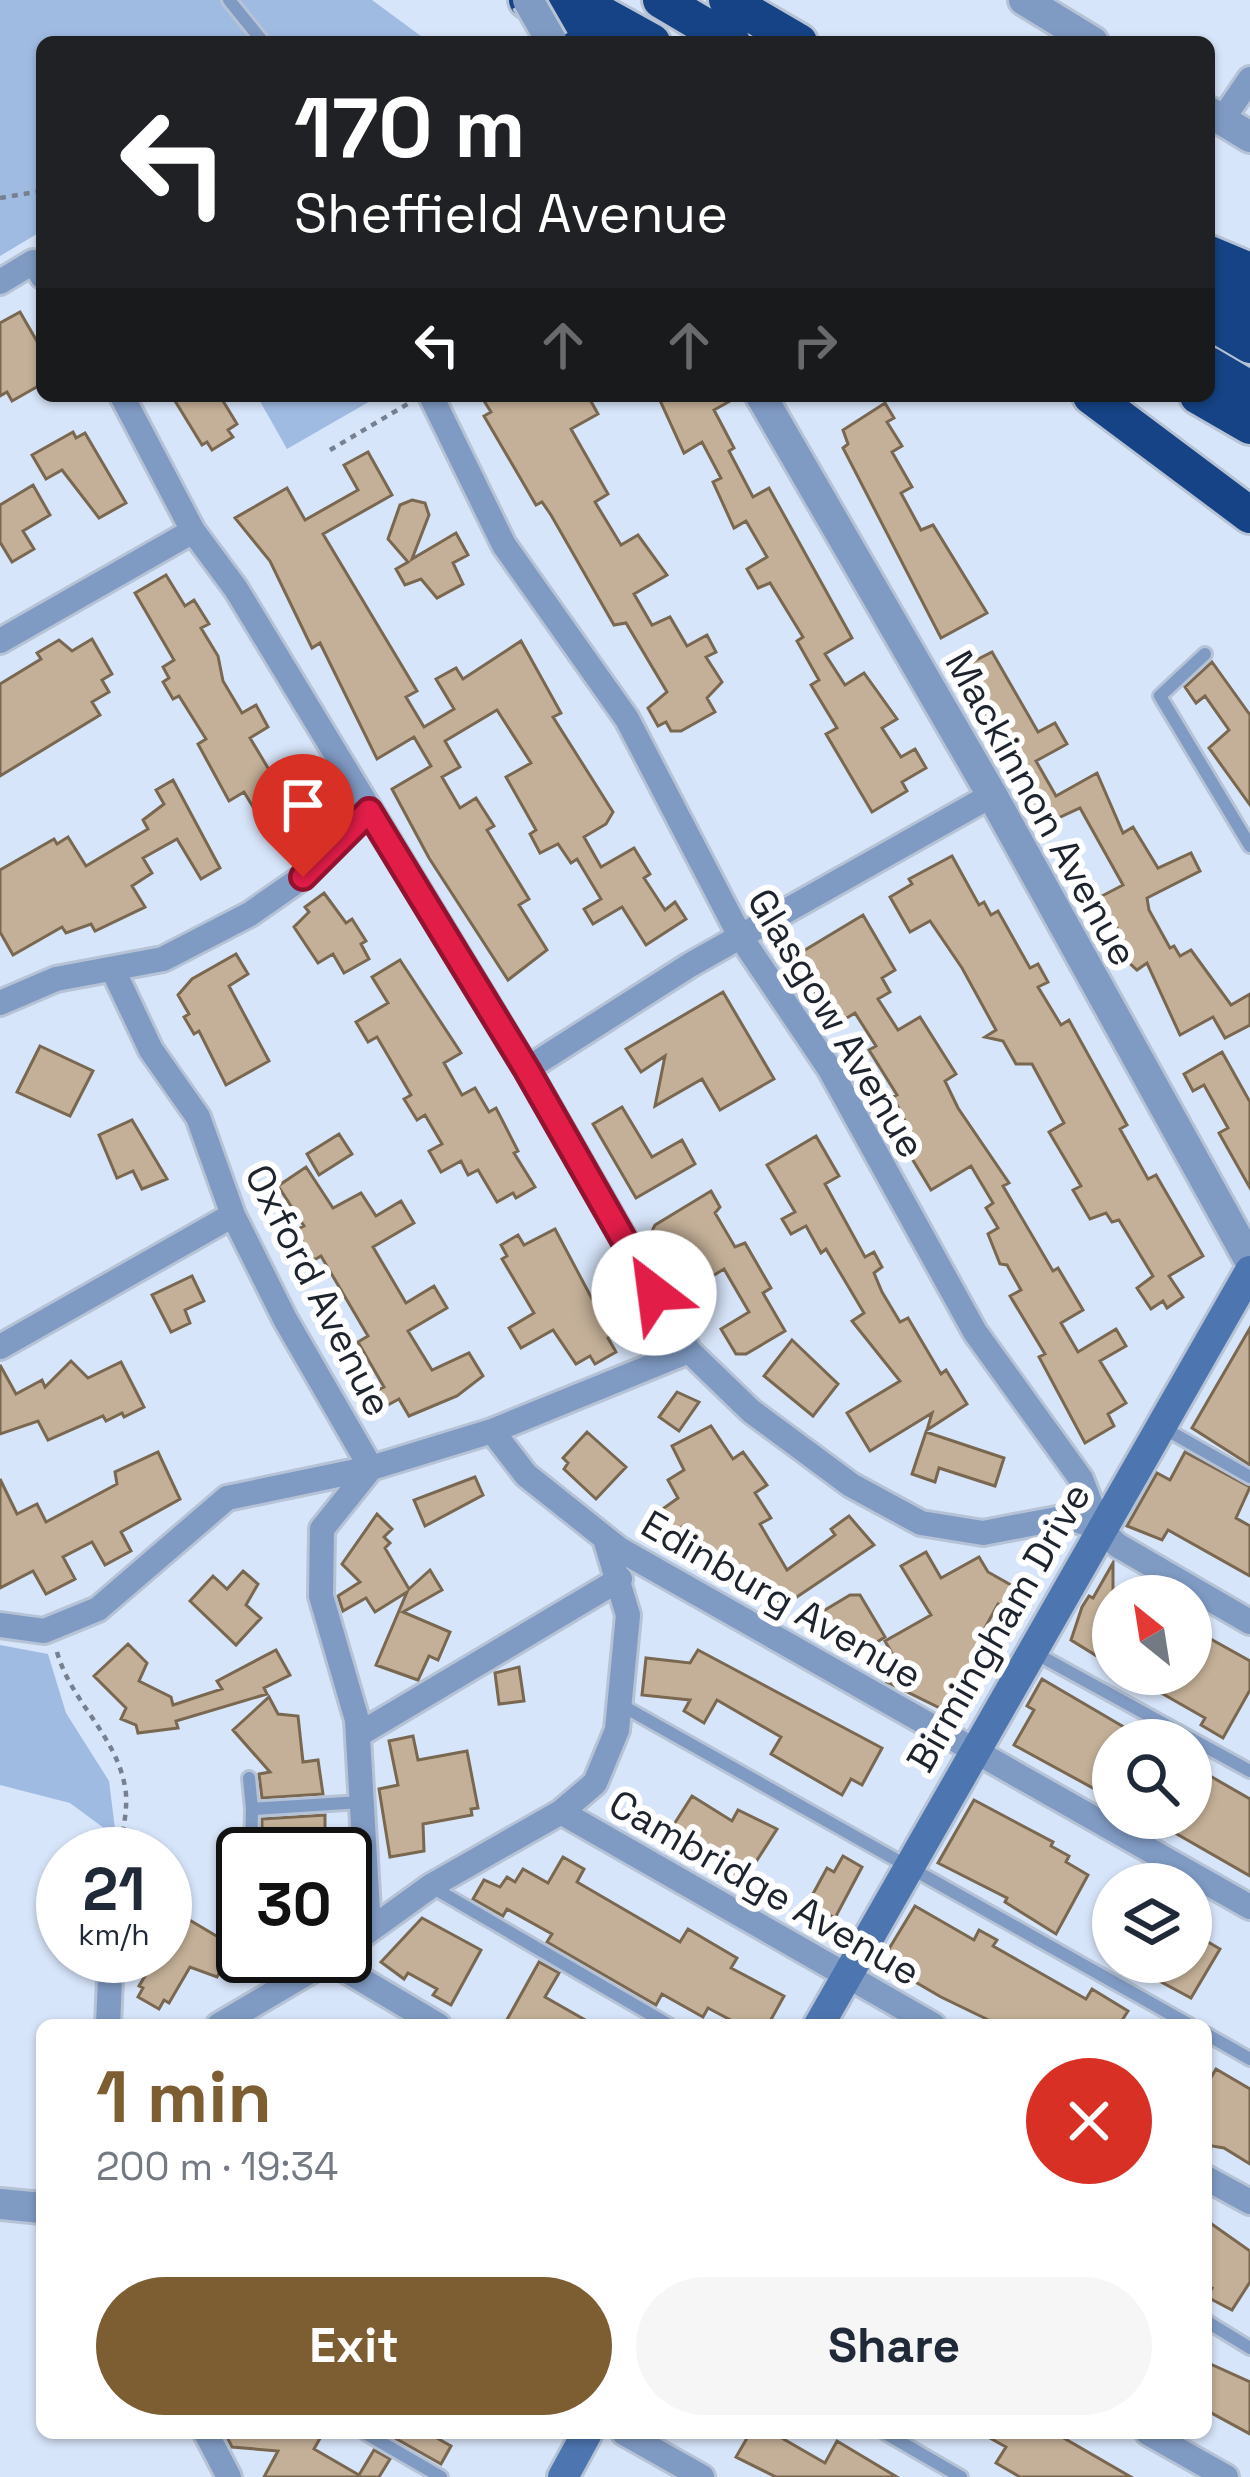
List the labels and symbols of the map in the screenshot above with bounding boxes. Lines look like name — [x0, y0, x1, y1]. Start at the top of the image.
street label: Mackinnon Avenue — [935, 642, 1148, 974]
pin — [252, 754, 354, 877]
street label: Glasgow Avenue — [737, 880, 936, 1167]
street label: Oxford Avenue — [234, 1156, 403, 1424]
position arrow — [591, 1230, 717, 1356]
street label: Birmingham Drive — [896, 1474, 1101, 1780]
street label: Edinburg Avenue — [633, 1499, 931, 1700]
north arrow — [1092, 1575, 1212, 1695]
street label: Cambridge Avenue — [601, 1779, 929, 1996]
speed limit sign: 30 — [216, 1827, 372, 1983]

